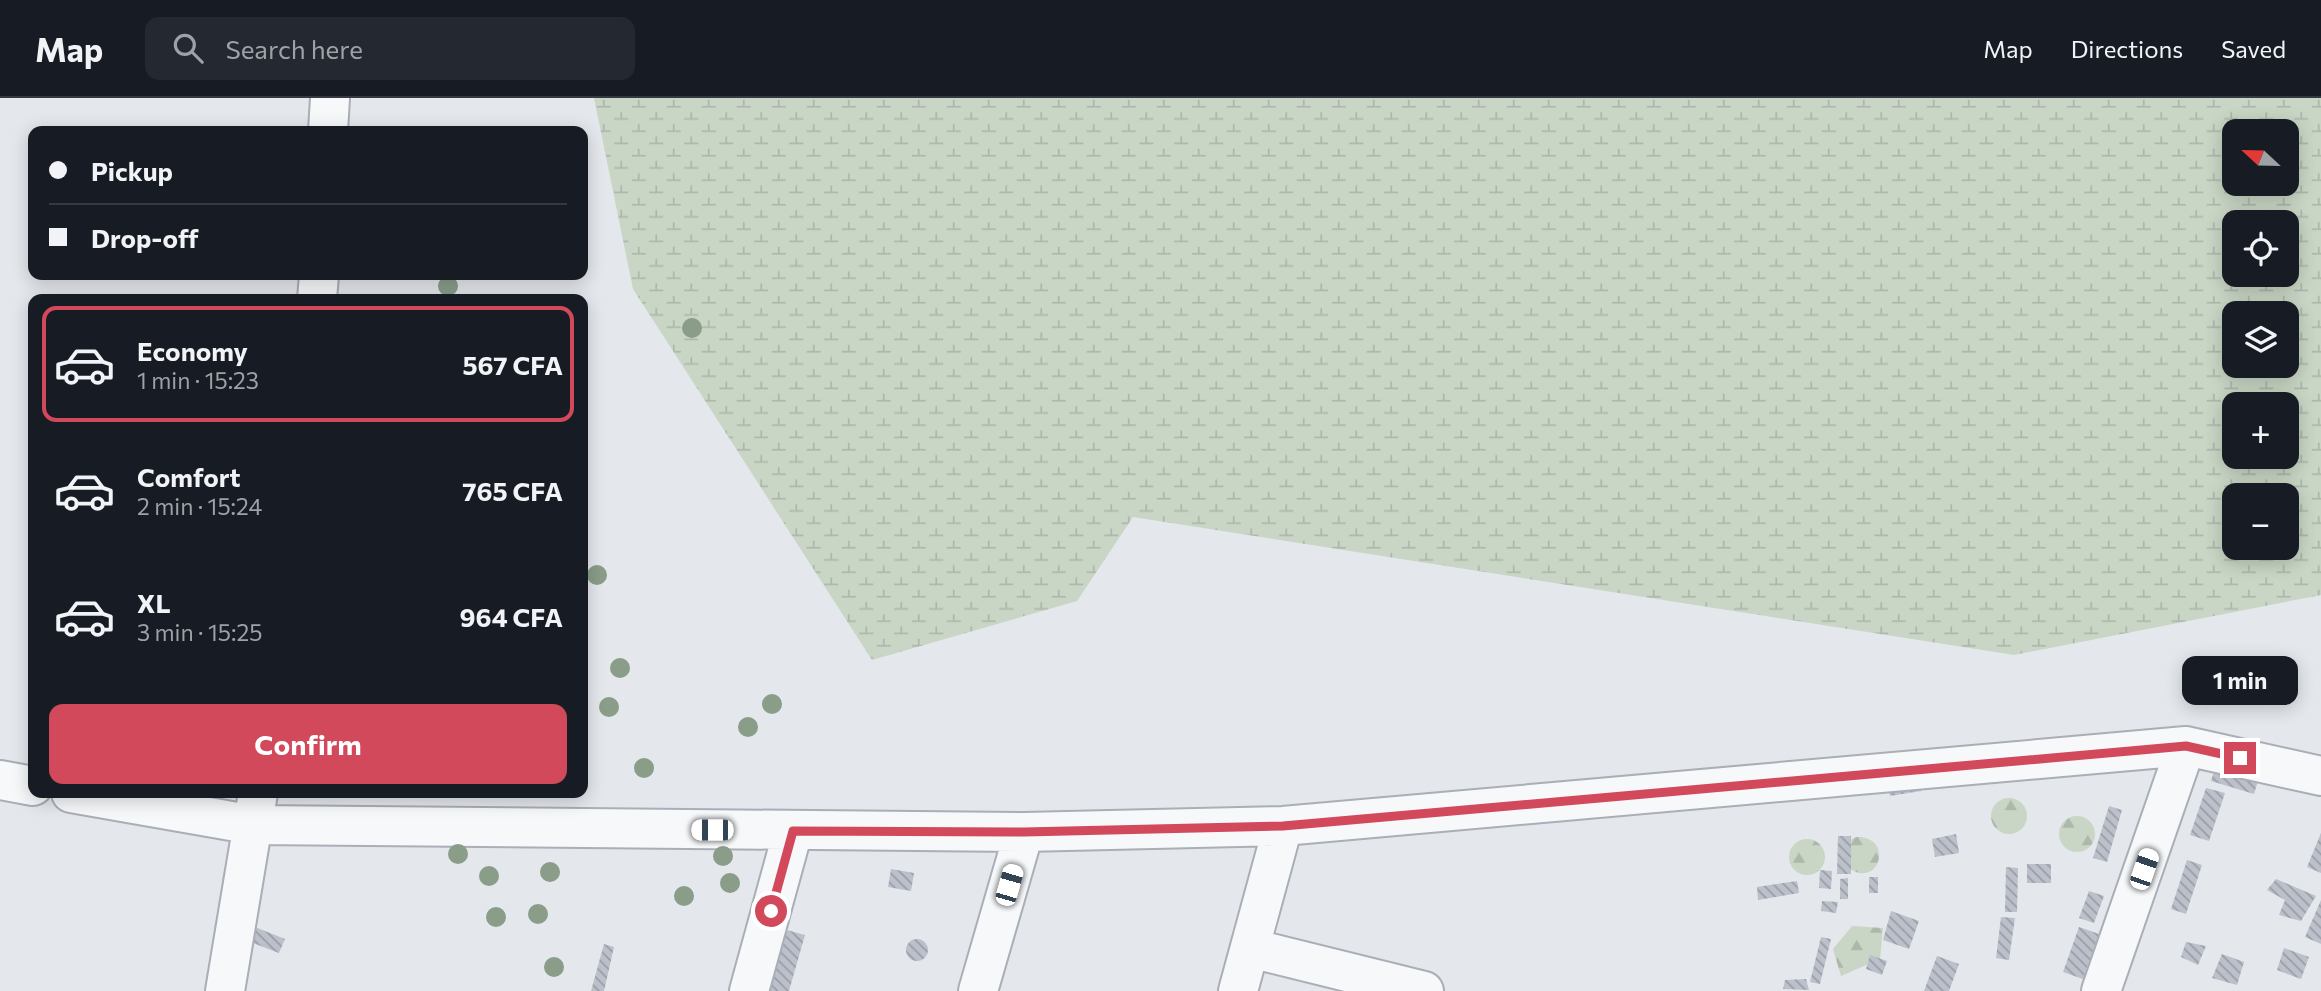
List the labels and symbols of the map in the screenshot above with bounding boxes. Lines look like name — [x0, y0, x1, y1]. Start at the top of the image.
north arrow — [2222, 119, 2300, 196]
callout: 1 min — [2182, 656, 2298, 706]
route end — [2224, 742, 2256, 774]
car — [692, 820, 734, 841]
car — [2128, 846, 2161, 892]
car — [994, 862, 1025, 908]
route start — [755, 895, 787, 927]

